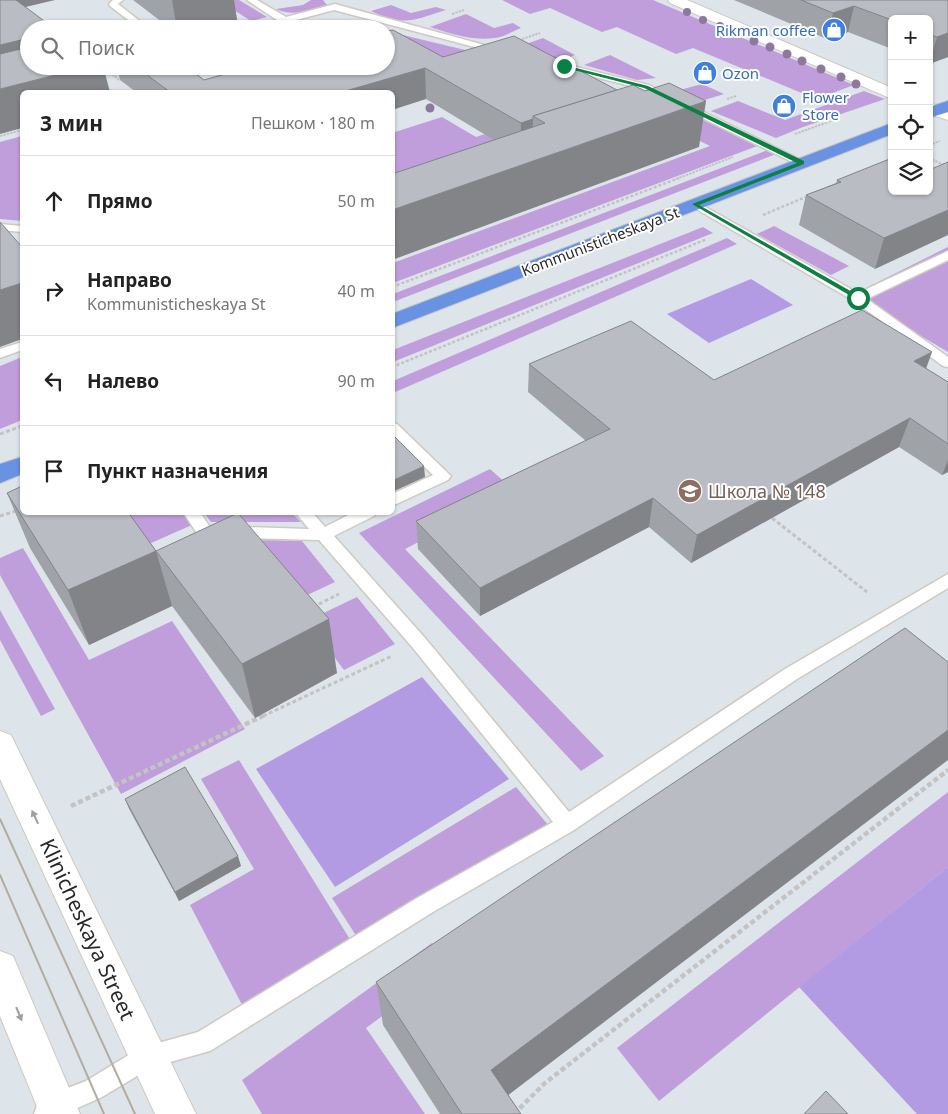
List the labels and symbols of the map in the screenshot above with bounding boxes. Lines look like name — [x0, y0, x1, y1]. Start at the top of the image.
shop icon: Rikman coffee — [821, 17, 847, 43]
place label: Rikman coffee — [716, 20, 816, 40]
route end — [553, 55, 576, 78]
shop icon: Ozon — [692, 60, 718, 86]
place label: Ozon — [722, 63, 759, 83]
place label: Flower Store — [802, 87, 849, 124]
shop icon: Flower Store — [771, 93, 797, 119]
street label: Kommunisticheskaya St — [518, 201, 682, 280]
route start — [847, 287, 870, 310]
school or university icon: Школа № 148 — [677, 478, 703, 504]
place label: Школа № 148 — [708, 479, 826, 503]
one-way arrow — [31, 810, 39, 824]
street label: Klinicheskaya Street — [34, 834, 142, 1024]
one-way arrow — [15, 1007, 23, 1021]

